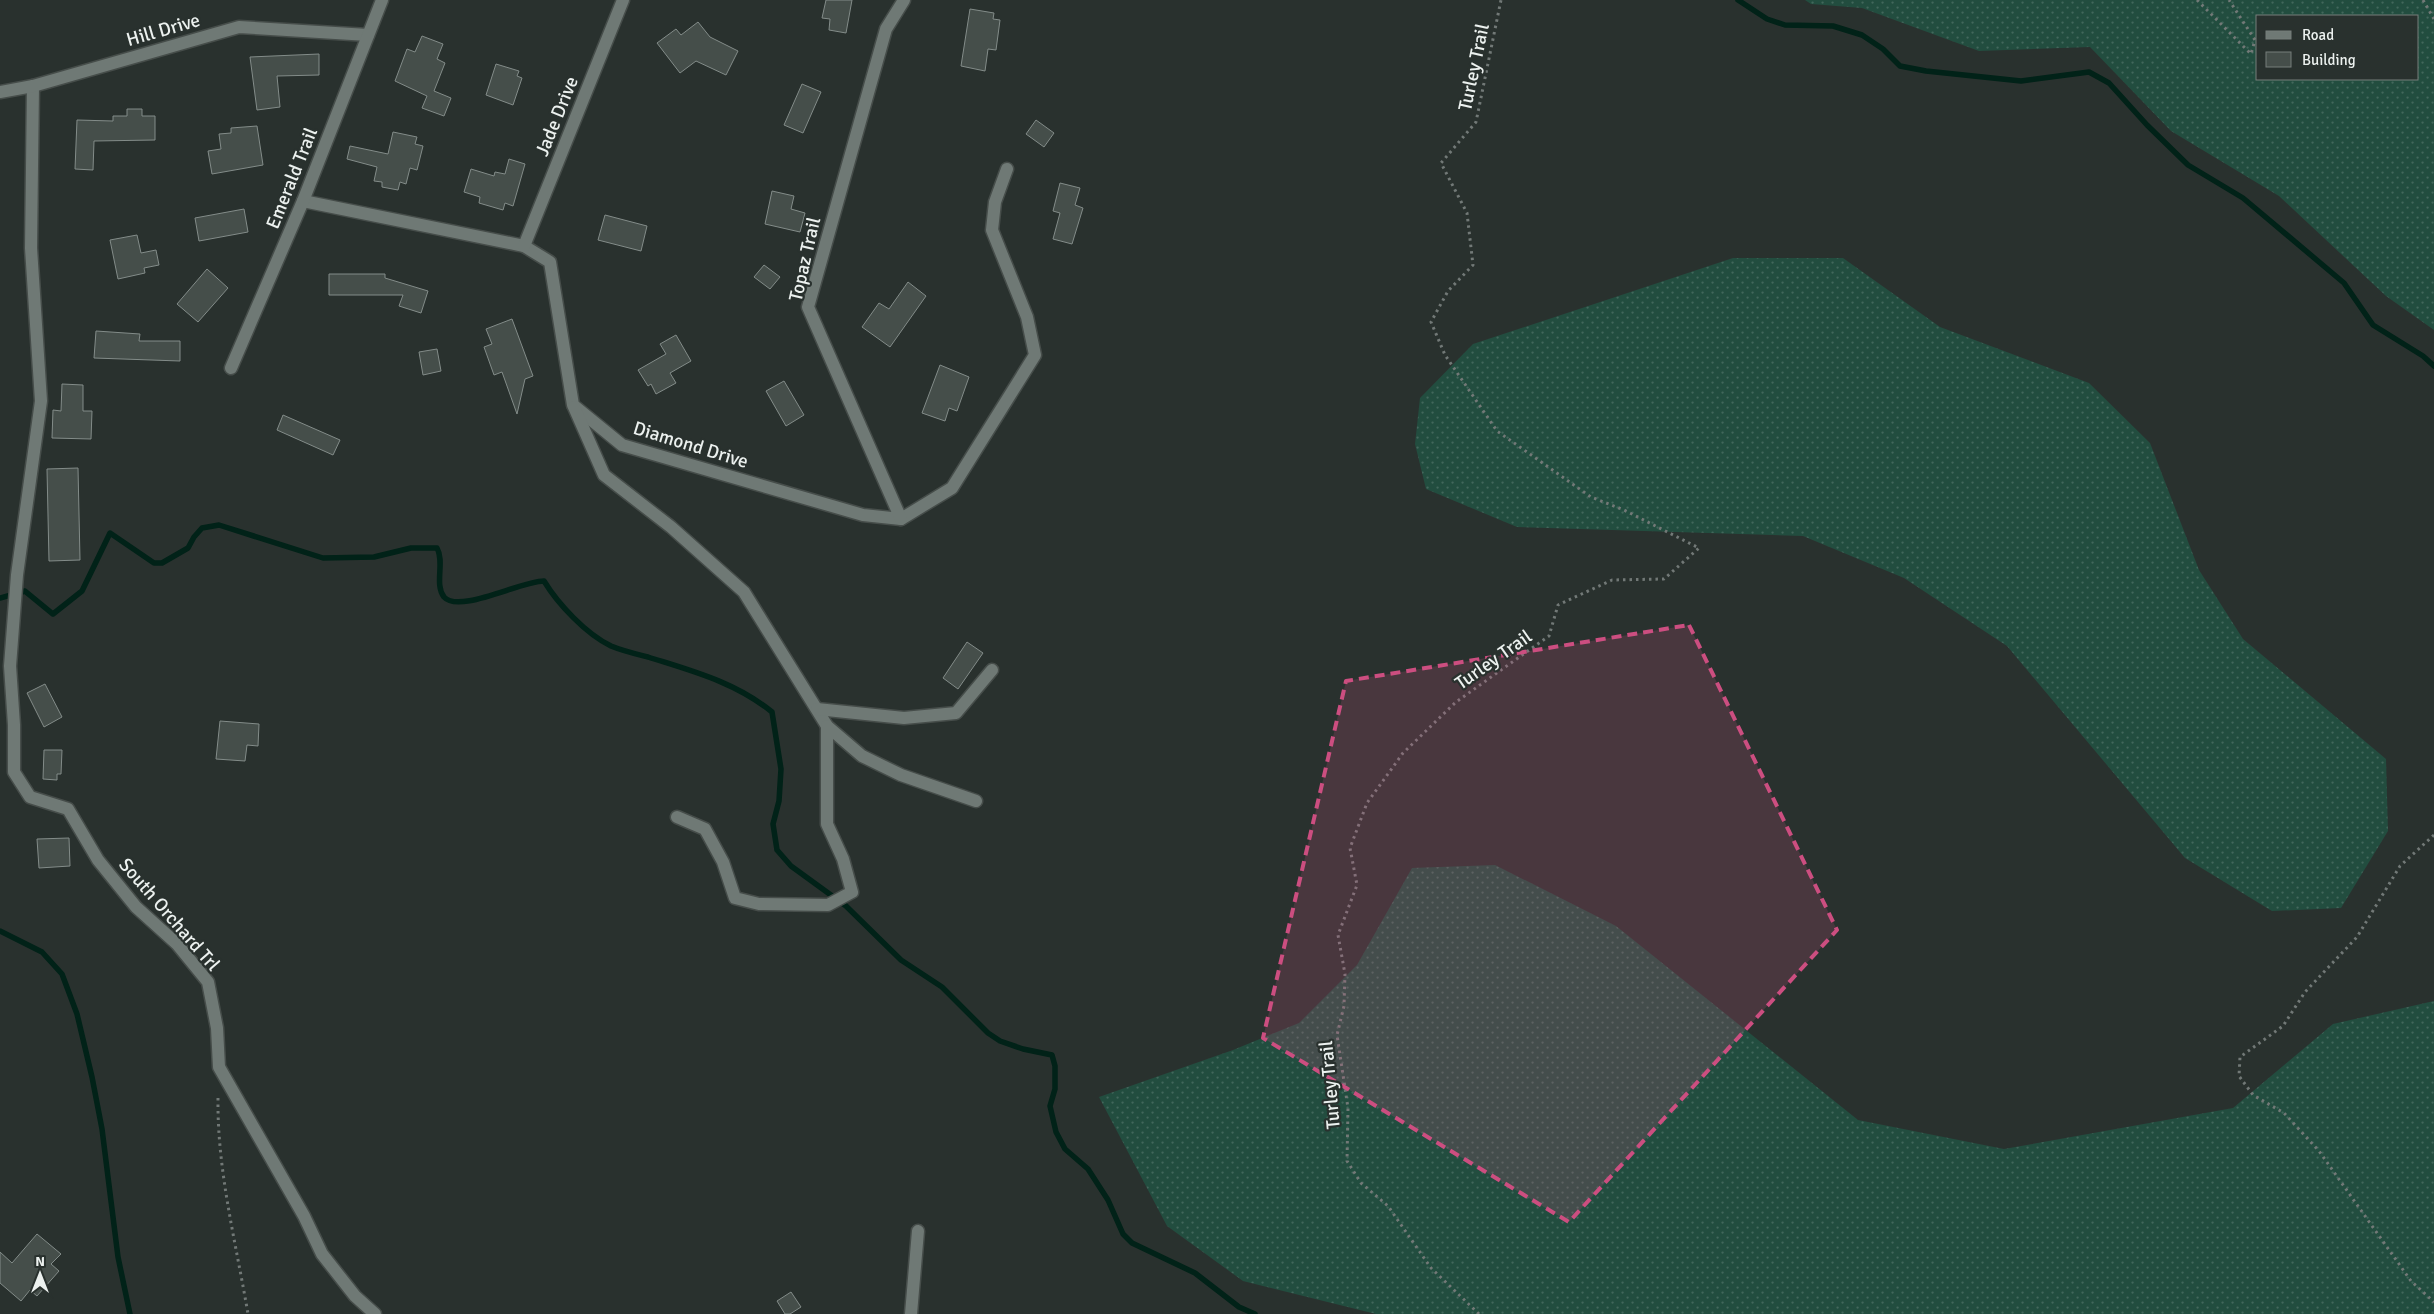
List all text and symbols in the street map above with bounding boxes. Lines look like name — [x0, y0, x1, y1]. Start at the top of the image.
street label: Hill Drive — [124, 8, 203, 52]
legend — [2256, 15, 2419, 80]
street label: Turley Trail — [1453, 21, 1495, 113]
text: Road — [2302, 26, 2334, 44]
text: Building — [2302, 51, 2356, 69]
street label: Jade Drive — [530, 73, 584, 160]
street label: Emerald Trail — [261, 124, 323, 233]
street label: Topaz Trail — [784, 215, 826, 304]
street label: Diamond Drive — [630, 416, 751, 474]
street label: Turley Trail — [1450, 625, 1537, 695]
street label: South Orchard Trl — [114, 853, 225, 976]
street label: Turley Trail — [1314, 1040, 1346, 1130]
north arrow — [15, 1249, 65, 1299]
text: N — [35, 1253, 45, 1270]

